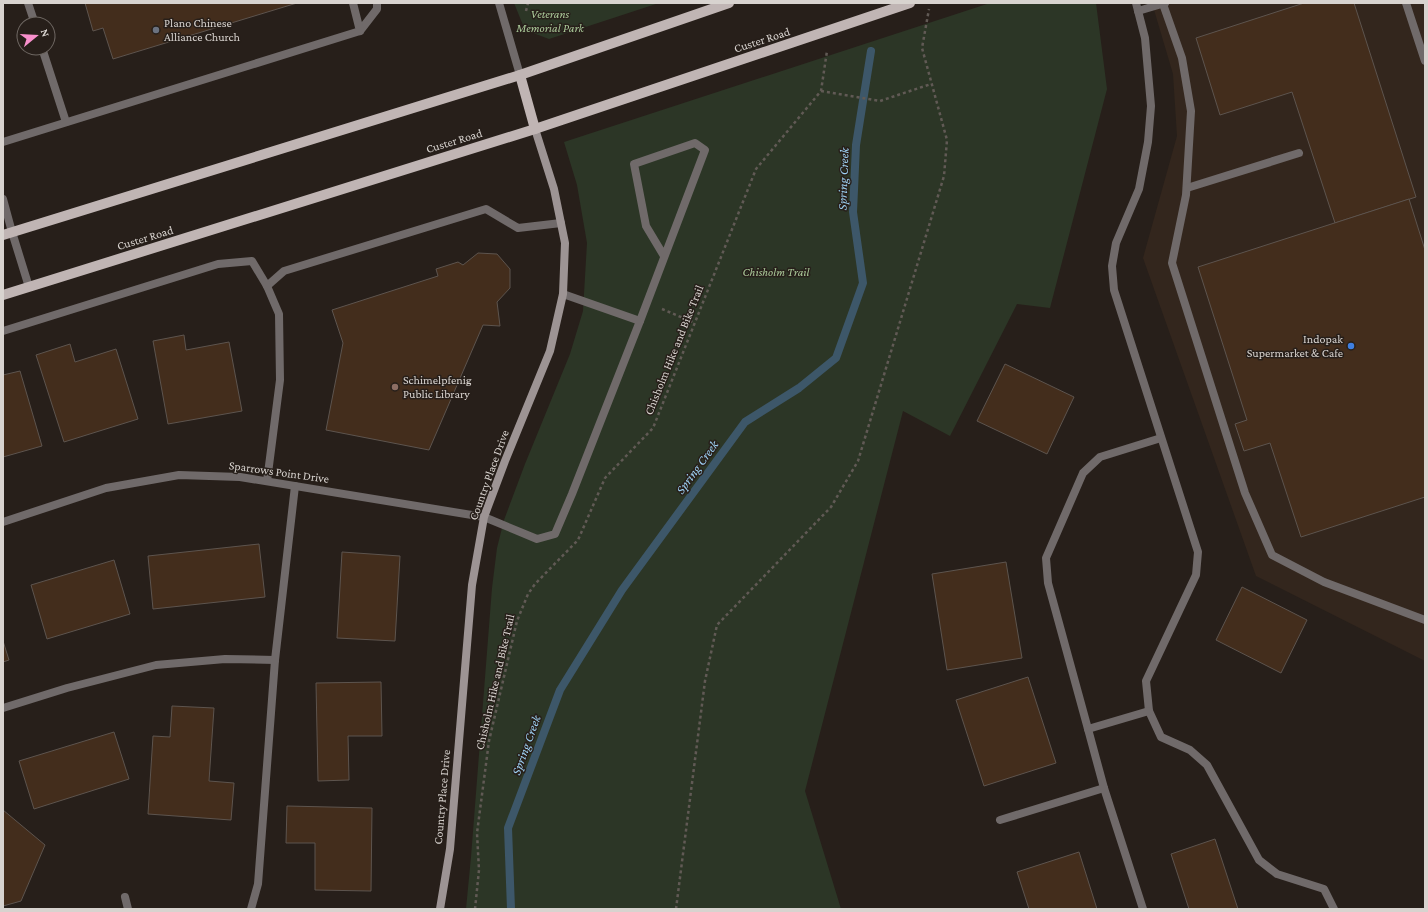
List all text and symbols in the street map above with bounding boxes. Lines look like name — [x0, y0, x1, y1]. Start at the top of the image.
park label: Veterans Memorial Park — [515, 7, 584, 35]
north arrow — [16, 16, 56, 56]
place label: Plano Chinese Alliance Church — [164, 16, 241, 44]
street label: Custer Road — [732, 24, 792, 56]
marker: Plano Chinese Alliance Church — [151, 25, 161, 35]
text: N — [39, 27, 53, 39]
street label: Custer Road — [424, 126, 484, 156]
water label: Spring Creek — [834, 146, 852, 211]
street label: Custer Road — [115, 223, 175, 253]
park label: Chisholm Trail — [743, 265, 811, 279]
street label: Chisholm Hike and Bike Trail — [642, 283, 706, 417]
place label: Indopak Supermarket & Cafe — [1247, 332, 1343, 360]
marker: Indopak Supermarket & Cafe — [1346, 341, 1356, 351]
place label: Schimelpfenig Public Library — [403, 373, 472, 401]
marker: Schimelpfenig Public Library — [390, 382, 400, 392]
street label: Country Place Drive — [466, 428, 512, 522]
water label: Spring Creek — [673, 436, 722, 497]
street label: Sparrows Point Drive — [228, 458, 330, 486]
street label: Chisholm Hike and Bike Trail — [473, 613, 517, 751]
water label: Spring Creek — [508, 712, 544, 777]
street label: Country Place Drive — [431, 749, 453, 845]

